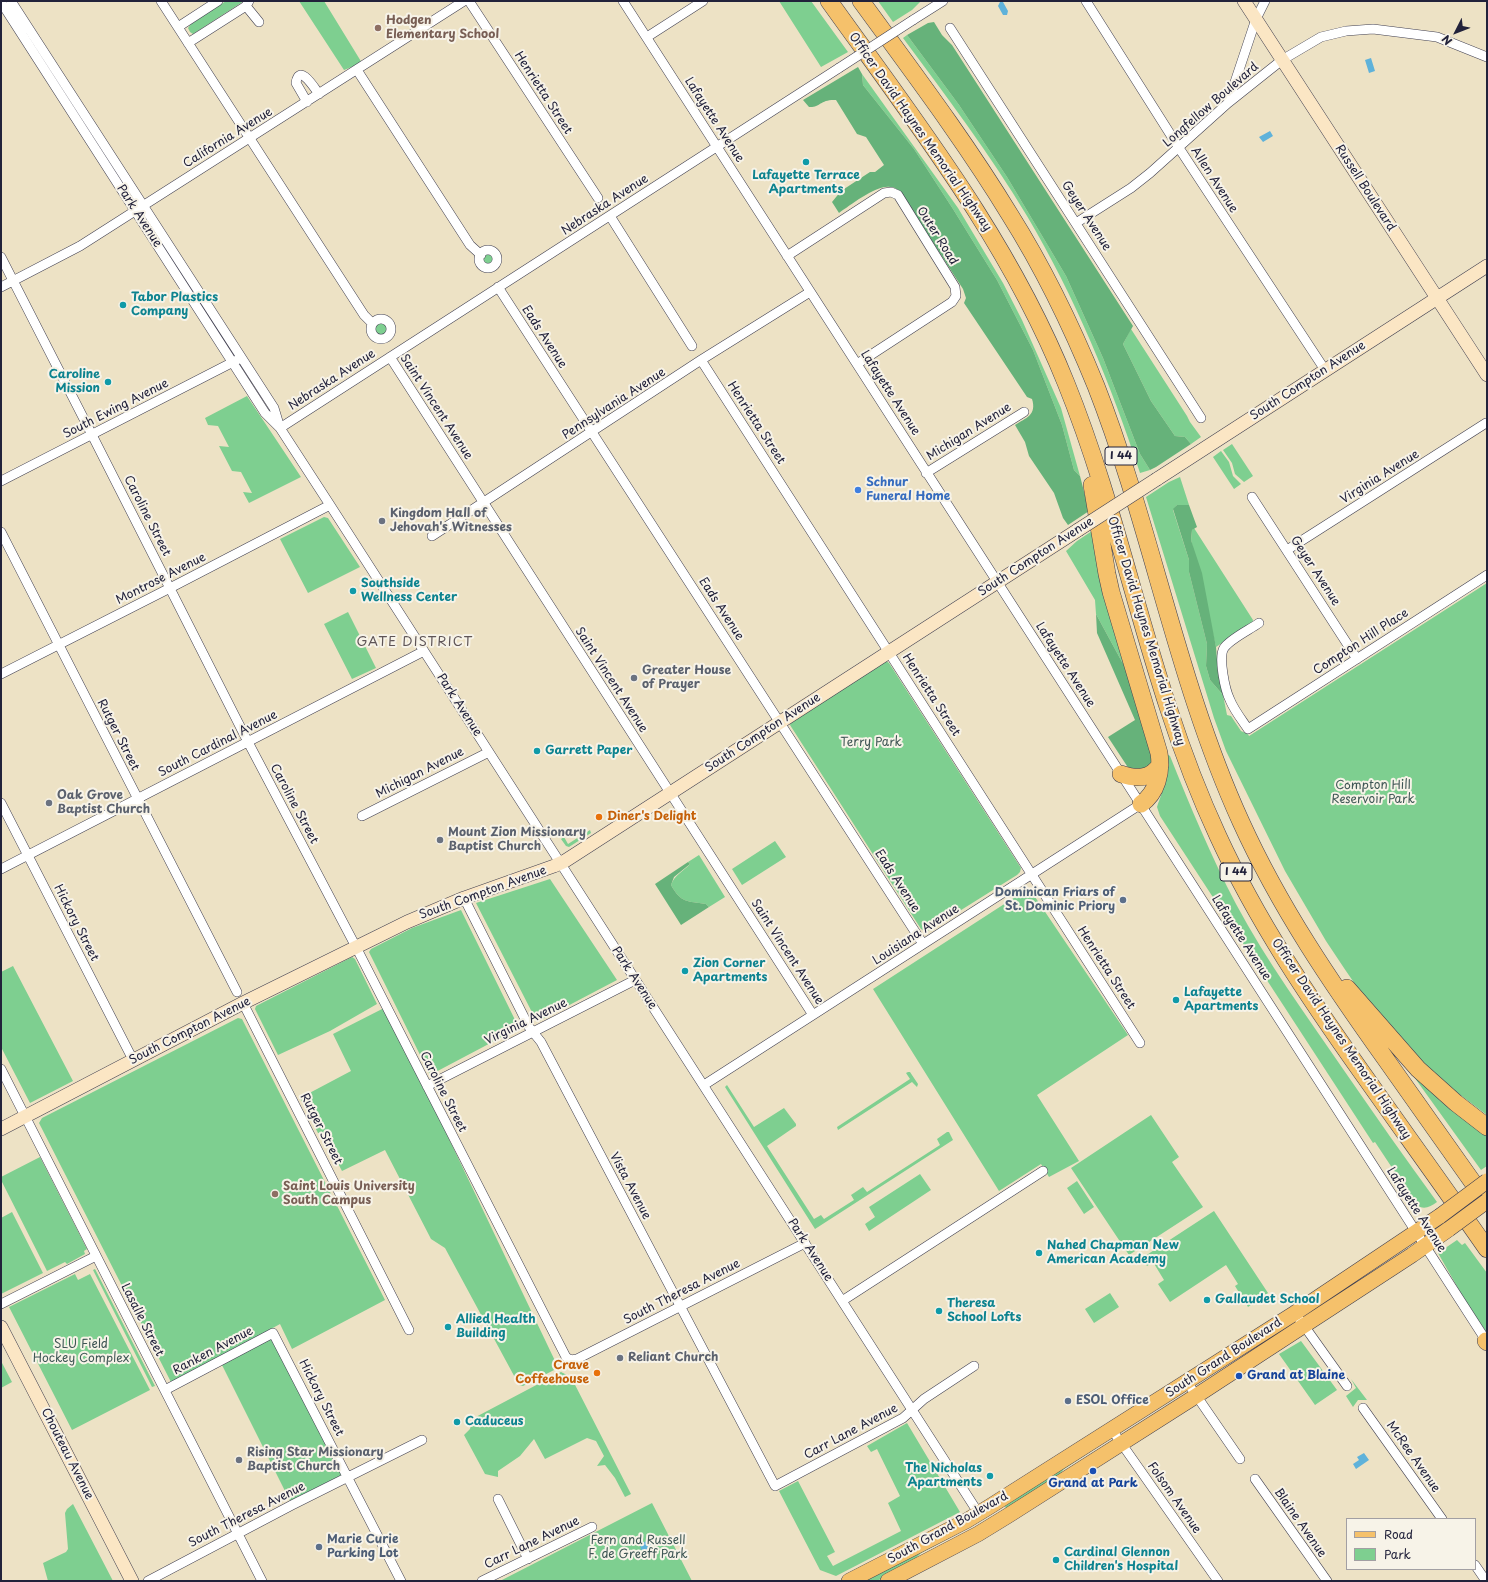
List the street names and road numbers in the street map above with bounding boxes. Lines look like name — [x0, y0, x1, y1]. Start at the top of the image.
street label: Officer David Haynes Memorial Highway — [846, 30, 994, 234]
street label: Henrietta Street — [511, 49, 575, 137]
street label: Longfellow Boulevard — [1160, 60, 1262, 150]
street label: Lafayette Avenue — [681, 75, 747, 165]
street label: California Avenue — [181, 105, 275, 171]
street label: Russell Boulevard — [1332, 142, 1398, 234]
street label: Allen Avenue — [1187, 145, 1241, 215]
street label: Nebraska Avenue — [559, 172, 651, 238]
street label: Geyer Avenue — [1058, 178, 1114, 254]
street label: Park Avenue — [113, 182, 165, 250]
street label: Outer Road — [913, 204, 961, 268]
street label: Eads Avenue — [518, 303, 570, 371]
street label: South Compton Avenue — [1248, 338, 1368, 424]
street label: Nebraska Avenue — [286, 347, 378, 413]
street label: Lafayette Avenue — [857, 348, 923, 438]
street label: Saint Vincent Avenue — [397, 352, 475, 462]
street label: Pennsylvania Avenue — [560, 365, 668, 443]
street label: South Ewing Avenue — [61, 376, 171, 442]
street label: Henrietta Street — [724, 379, 788, 467]
street label: Michigan Avenue — [924, 400, 1014, 464]
road number: I 44 — [1105, 447, 1137, 465]
street label: Virginia Avenue — [1338, 447, 1422, 507]
street label: Caroline Street — [121, 473, 173, 559]
street label: South Compton Avenue — [976, 514, 1096, 600]
street label: Officer David Haynes Memorial Highway — [1104, 515, 1188, 747]
street label: Geyer Avenue — [1287, 533, 1343, 609]
street label: Montrose Avenue — [114, 550, 208, 608]
street label: Eads Avenue — [695, 575, 747, 643]
street label: Compton Hill Place — [1311, 606, 1411, 678]
street label: Lafayette Avenue — [1032, 620, 1098, 710]
street label: Saint Vincent Avenue — [572, 625, 650, 735]
street label: Henrietta Street — [899, 651, 963, 739]
street label: Park Avenue — [433, 671, 485, 739]
street label: South Compton Avenue — [703, 690, 823, 776]
street label: Rutger Street — [94, 697, 142, 773]
street label: South Cardinal Avenue — [156, 708, 280, 780]
street label: Michigan Avenue — [374, 745, 466, 801]
street label: Caroline Street — [267, 762, 321, 846]
street label: Eads Avenue — [871, 847, 923, 915]
street label: South Compton Avenue — [417, 863, 549, 923]
road number: I 44 — [1220, 863, 1252, 881]
street label: Hickory Street — [50, 882, 102, 964]
street label: Lafayette Avenue — [1208, 893, 1274, 983]
street label: Saint Vincent Avenue — [748, 897, 826, 1007]
street label: Louisiana Avenue — [870, 902, 962, 968]
street label: Henrietta Street — [1074, 924, 1138, 1012]
street label: Officer David Haynes Memorial Highway — [1268, 936, 1414, 1142]
street label: Park Avenue — [608, 944, 660, 1012]
street label: South Compton Avenue — [127, 994, 253, 1068]
street label: Virginia Avenue — [482, 996, 570, 1048]
street label: Caroline Street — [417, 1049, 469, 1135]
street label: Rutger Street — [297, 1091, 345, 1167]
street label: Vista Avenue — [606, 1150, 654, 1222]
street label: Lafayette Avenue — [1383, 1165, 1449, 1255]
street label: Park Avenue — [784, 1216, 836, 1284]
street label: South Theresa Avenue — [621, 1256, 743, 1328]
street label: Lasalle Street — [117, 1281, 167, 1359]
street label: South Grand Boulevard — [1164, 1315, 1284, 1401]
street label: Ranken Avenue — [171, 1324, 255, 1378]
street label: Hickory Street — [295, 1357, 347, 1439]
street label: Carr Lane Avenue — [802, 1401, 900, 1463]
street label: Chouteau Avenue — [38, 1406, 96, 1502]
street label: McRee Avenue — [1383, 1419, 1443, 1495]
street label: Folsom Avenue — [1144, 1460, 1204, 1536]
street label: South Theresa Avenue — [186, 1479, 308, 1551]
street label: Blaine Avenue — [1271, 1486, 1329, 1560]
street label: South Grand Boulevard — [886, 1489, 1010, 1567]
street label: Carr Lane Avenue — [482, 1514, 582, 1572]

